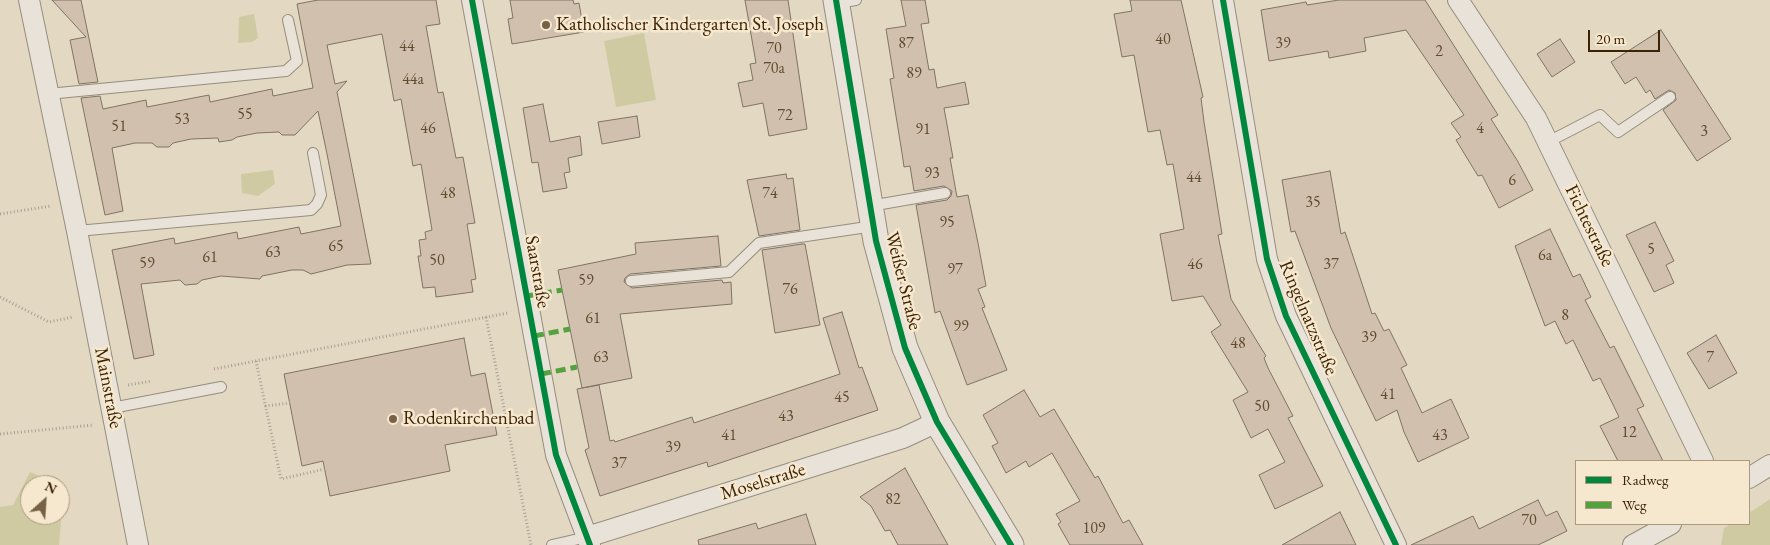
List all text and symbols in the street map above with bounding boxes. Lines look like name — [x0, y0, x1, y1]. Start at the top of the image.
place label: Katholischer Kindergarten St. Joseph — [556, 14, 824, 36]
marker: Katholischer Kindergarten St. Joseph — [540, 19, 552, 31]
scale bar — [1590, 20, 1662, 52]
text: 20 m — [1596, 29, 1625, 48]
house number: 40 — [1155, 30, 1171, 50]
house number: 87 — [898, 34, 914, 54]
house number: 39 — [1275, 34, 1291, 54]
house number: 44 — [399, 37, 415, 57]
house number: 70 — [766, 39, 782, 59]
house number: 2 — [1435, 42, 1443, 62]
house number: 70a — [763, 59, 785, 79]
house number: 89 — [906, 64, 922, 84]
house number: 44a — [402, 70, 424, 90]
house number: 55 — [237, 105, 253, 125]
house number: 72 — [777, 106, 793, 126]
house number: 53 — [174, 110, 190, 130]
house number: 51 — [111, 117, 127, 137]
house number: 46 — [420, 119, 436, 139]
house number: 4 — [1476, 119, 1484, 139]
house number: 91 — [915, 120, 931, 140]
house number: 3 — [1700, 122, 1708, 142]
house number: 93 — [924, 164, 940, 184]
house number: 44 — [1186, 168, 1202, 188]
house number: 6 — [1508, 171, 1516, 191]
street label: Fichtestraße — [1559, 181, 1619, 271]
house number: 48 — [440, 184, 456, 204]
house number: 74 — [762, 184, 778, 204]
house number: 35 — [1305, 193, 1321, 213]
house number: 95 — [939, 213, 955, 233]
street label: Weißer Straße — [880, 230, 926, 332]
street label: Saarstraße — [519, 234, 555, 310]
house number: 65 — [328, 237, 344, 257]
house number: 5 — [1647, 240, 1655, 260]
house number: 63 — [265, 243, 281, 263]
house number: 6a — [1538, 246, 1552, 266]
house number: 61 — [202, 248, 218, 268]
house number: 50 — [429, 251, 445, 271]
house number: 59 — [139, 254, 155, 274]
house number: 46 — [1187, 255, 1203, 275]
house number: 37 — [1323, 255, 1339, 275]
street label: Ringelnatzstraße — [1274, 257, 1342, 379]
house number: 97 — [947, 260, 963, 280]
house number: 59 — [578, 271, 594, 291]
house number: 76 — [782, 280, 798, 300]
house number: 8 — [1561, 306, 1569, 326]
house number: 61 — [585, 309, 601, 329]
house number: 99 — [953, 317, 969, 337]
house number: 39 — [1361, 328, 1377, 348]
house number: 48 — [1230, 334, 1246, 354]
street label: Mainstraße — [89, 346, 127, 430]
house number: 63 — [593, 348, 609, 368]
house number: 7 — [1706, 348, 1714, 368]
house number: 41 — [1380, 385, 1396, 405]
house number: 45 — [834, 388, 850, 408]
house number: 50 — [1254, 397, 1270, 417]
house number: 43 — [778, 407, 794, 427]
place label: Rodenkirchenbad — [403, 408, 534, 430]
marker: Rodenkirchenbad — [387, 413, 399, 425]
house number: 12 — [1621, 423, 1637, 443]
house number: 41 — [721, 426, 737, 446]
house number: 43 — [1432, 426, 1448, 446]
house number: 39 — [665, 438, 681, 458]
house number: 37 — [611, 454, 627, 474]
street label: Moselstraße — [718, 458, 808, 506]
legend — [1575, 460, 1750, 525]
text: Radweg — [1622, 470, 1669, 489]
north arrow — [20, 475, 70, 525]
text: N — [42, 477, 60, 498]
house number: 82 — [885, 490, 901, 510]
text: Weg — [1622, 495, 1647, 514]
house number: 70 — [1521, 511, 1537, 531]
house number: 109 — [1082, 519, 1106, 539]

